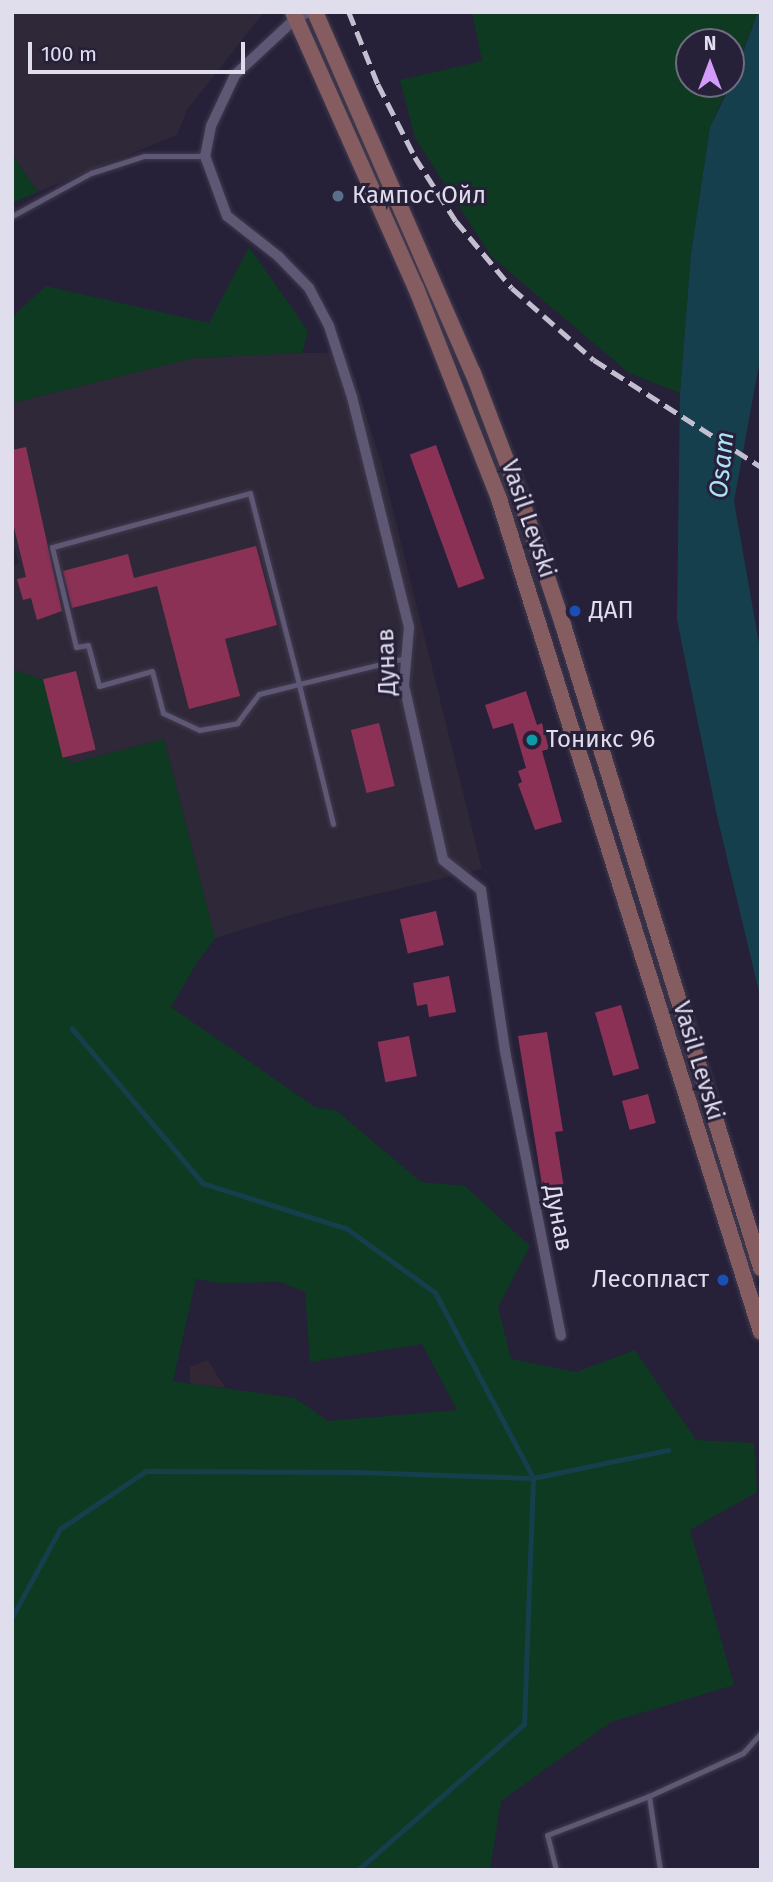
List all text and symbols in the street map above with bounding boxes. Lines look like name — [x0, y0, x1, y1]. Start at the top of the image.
scale bar — [32, 28, 248, 72]
north arrow — [675, 28, 745, 98]
text: N — [704, 32, 716, 55]
text: 100 m — [41, 41, 97, 67]
place label: Кампос Ойл — [352, 182, 486, 210]
marker: Кампос Ойл — [330, 188, 346, 204]
water label: Osam — [703, 430, 741, 500]
street label: Vasil Levski — [494, 456, 562, 582]
place label: ДАП — [589, 597, 634, 625]
marker: ДАП — [567, 603, 583, 619]
street label: Дунав — [371, 628, 403, 696]
place label: Тоникс 96 — [546, 726, 655, 754]
marker: Тоникс 96 — [524, 732, 540, 748]
street label: Vasil Levski — [666, 998, 730, 1124]
street label: Дунав — [537, 1182, 579, 1254]
place label: Лесопласт — [592, 1266, 709, 1294]
marker: Лесопласт — [715, 1272, 731, 1288]

